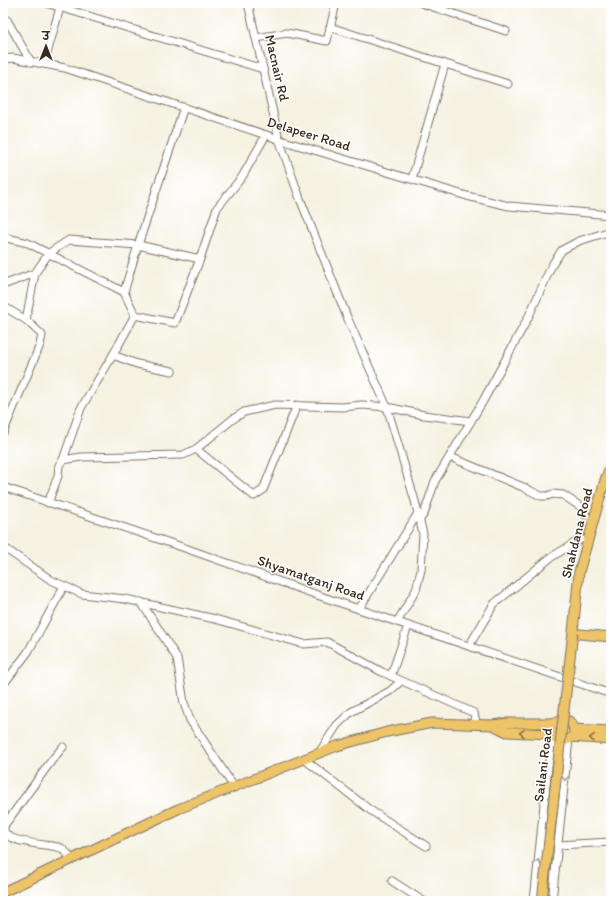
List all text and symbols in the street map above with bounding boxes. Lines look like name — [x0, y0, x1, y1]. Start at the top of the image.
north arrow — [26, 26, 66, 66]
text: उ — [41, 30, 51, 43]
street label: Macnair Rd — [261, 33, 293, 103]
street label: Delapeer Road — [265, 113, 353, 155]
street label: Shahdana Road — [558, 486, 597, 580]
street label: Shyamatganj Road — [255, 552, 367, 604]
street label: Sailani Road — [530, 727, 556, 803]
one-way arrow — [519, 728, 525, 737]
one-way arrow — [589, 734, 595, 743]
one-way arrow — [561, 775, 570, 781]
one-way arrow — [533, 859, 542, 865]

